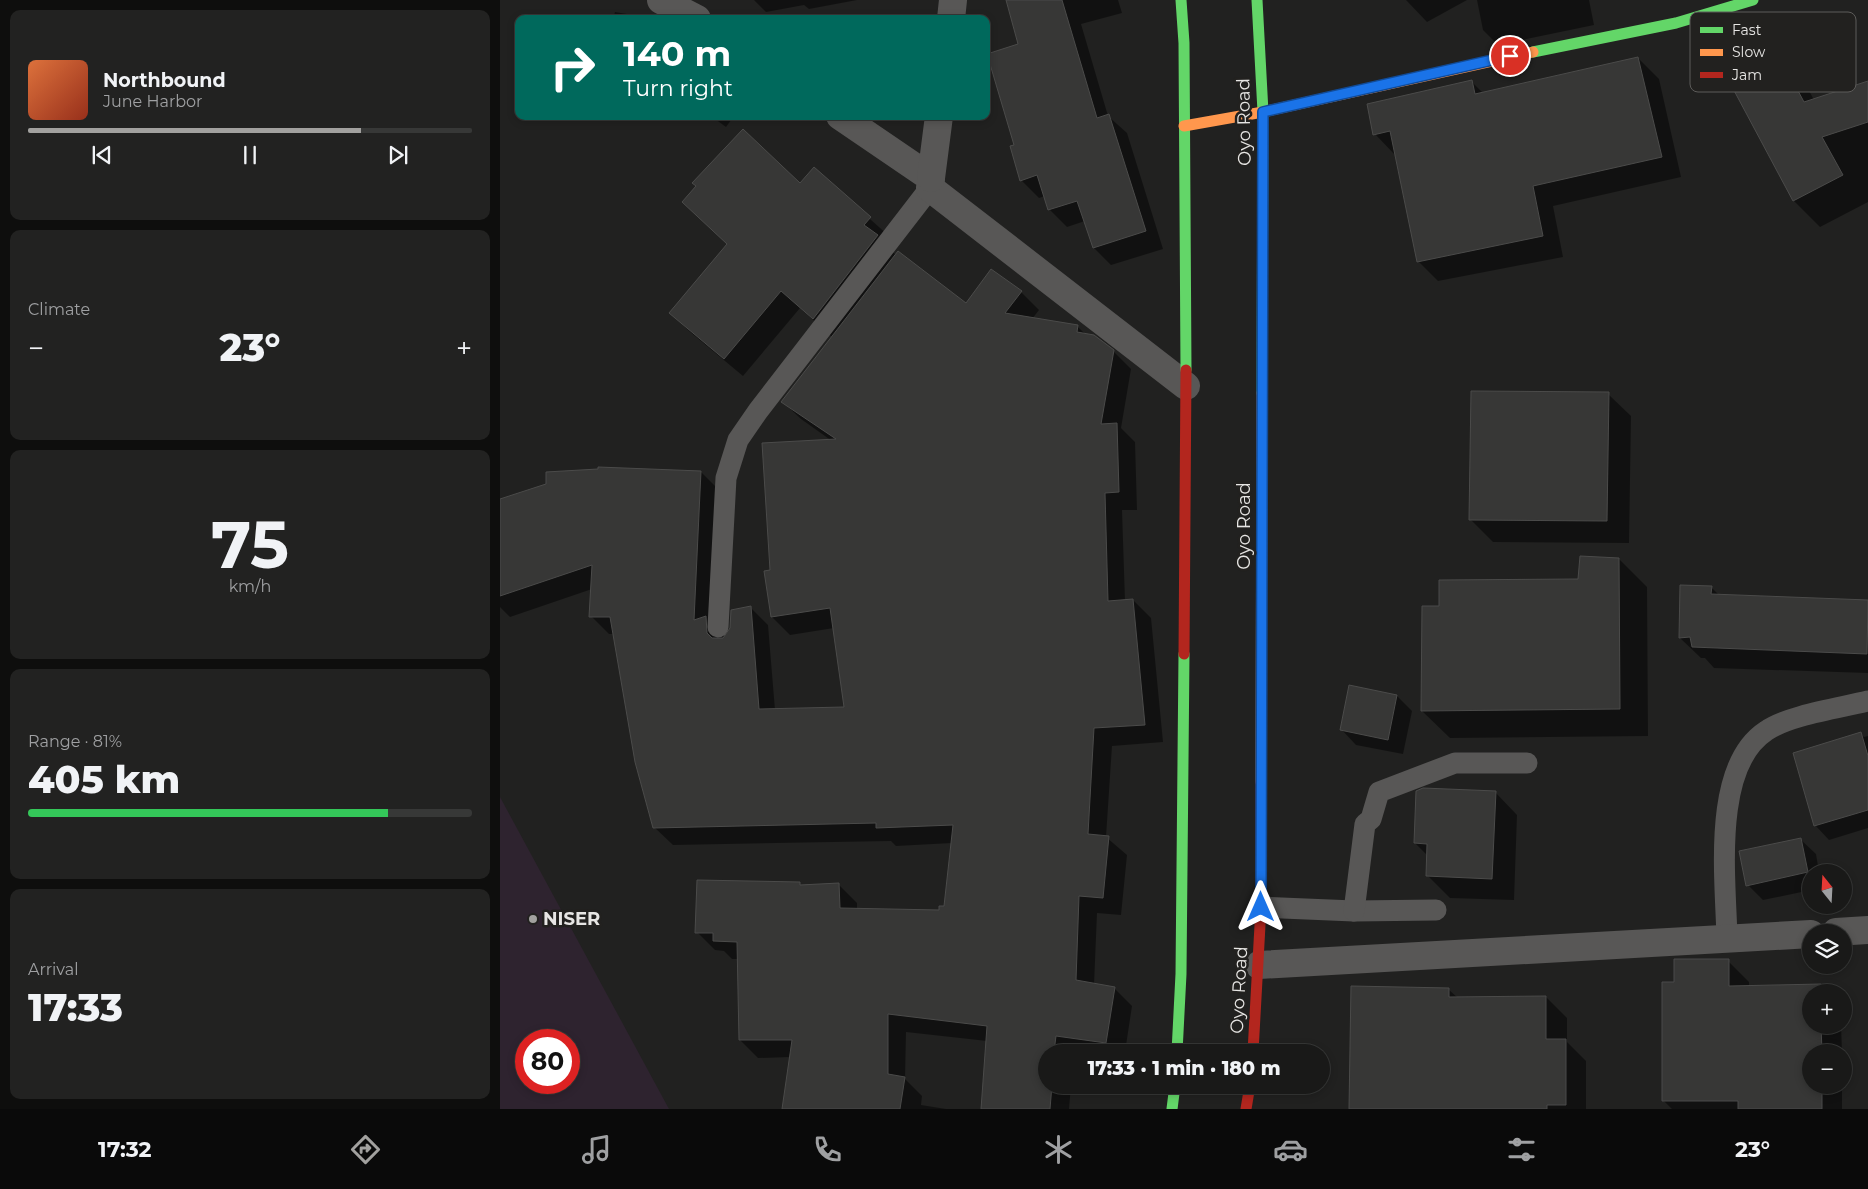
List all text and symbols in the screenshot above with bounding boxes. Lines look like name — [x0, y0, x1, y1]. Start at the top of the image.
legend — [1690, 12, 1856, 92]
text: Fast — [1732, 21, 1762, 39]
text: 140 m — [623, 32, 731, 75]
icon: right — [540, 35, 605, 100]
pin — [1489, 35, 1531, 77]
icon: arrive — [1496, 42, 1524, 70]
text: Slow — [1732, 43, 1766, 61]
text: Jam — [1731, 66, 1762, 84]
text: Northbound — [103, 69, 226, 92]
text: Turn right — [623, 75, 733, 102]
street label: Oyo Road — [1232, 78, 1256, 166]
text: June Harbor — [103, 92, 202, 111]
icon: previous — [88, 141, 116, 169]
icon: pause — [236, 141, 264, 169]
icon: next — [384, 141, 412, 169]
text: Climate — [28, 300, 90, 319]
text: 23° — [220, 324, 280, 371]
text: − — [28, 331, 44, 365]
text: + — [456, 331, 472, 365]
street label: Oyo Road — [1233, 482, 1255, 570]
text: 75 — [211, 505, 289, 584]
text: km/h — [229, 577, 271, 596]
text: Range · 81% — [28, 732, 122, 751]
text: 405 km — [28, 756, 180, 803]
north arrow — [1802, 864, 1852, 914]
map controls — [1802, 864, 1852, 1094]
position arrow — [1234, 880, 1286, 932]
place label: NISER — [543, 908, 600, 930]
marker: NISER — [527, 913, 539, 925]
button: layers — [1802, 924, 1852, 974]
street label: Oyo Road — [1226, 946, 1252, 1034]
text: Arrival — [28, 960, 78, 979]
text: 17:33 — [28, 984, 123, 1031]
button: + — [1802, 984, 1852, 1034]
speed limit sign: 80 — [515, 1029, 580, 1094]
button: − — [1802, 1044, 1852, 1094]
text: 17:33 · 1 min · 180 m — [1088, 1057, 1280, 1080]
icon: directions — [348, 1132, 383, 1167]
icon: music — [579, 1132, 614, 1167]
icon: phone — [810, 1132, 845, 1167]
icon: climate — [1041, 1132, 1076, 1167]
icon: car — [1273, 1132, 1308, 1167]
icon: filters — [1504, 1132, 1539, 1167]
text: 17:32 — [98, 1136, 152, 1163]
text: 23° — [1735, 1136, 1770, 1163]

